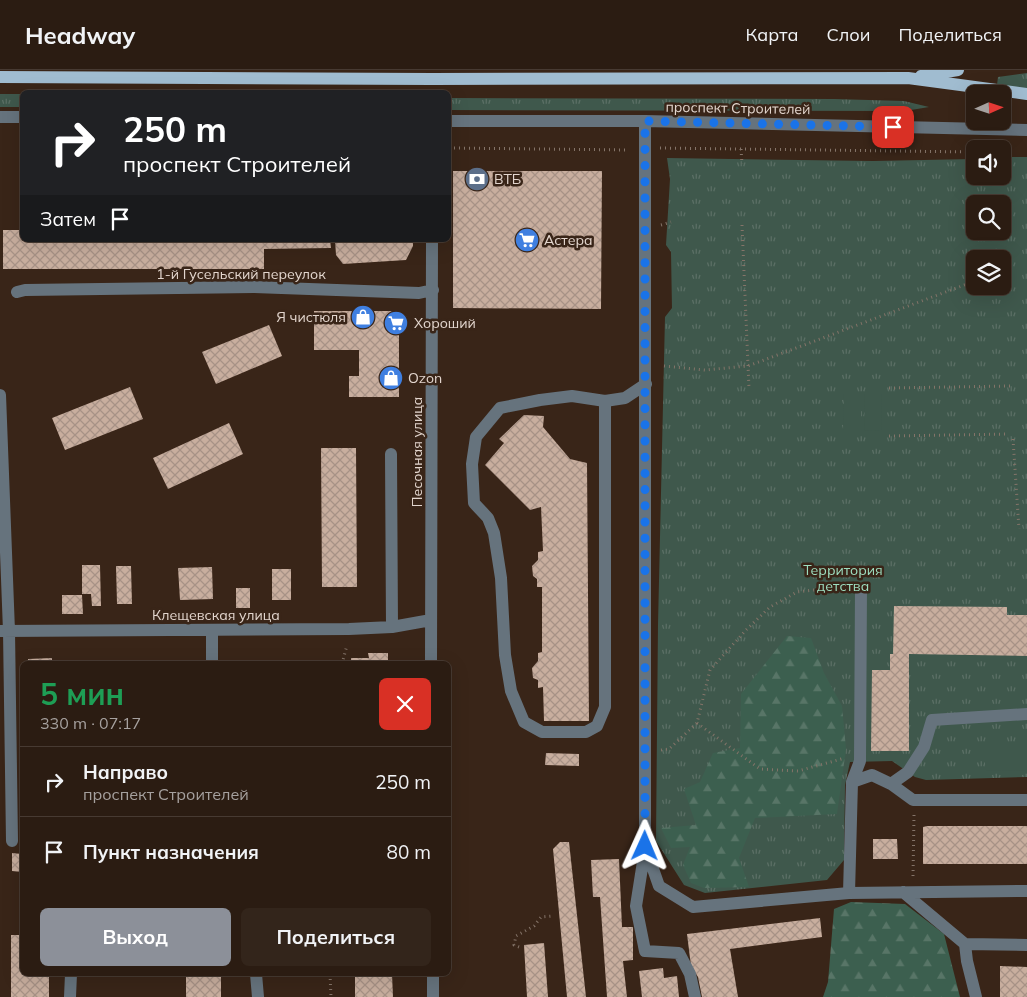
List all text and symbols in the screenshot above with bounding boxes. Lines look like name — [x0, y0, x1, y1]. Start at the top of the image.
text: Headway — [25, 20, 135, 50]
text: Карта — [746, 23, 798, 46]
text: Слои — [826, 23, 871, 46]
text: Поделиться — [899, 23, 1002, 46]
north arrow — [966, 85, 1011, 130]
map controls — [966, 85, 1011, 295]
street label: проспект Строителей — [665, 98, 811, 118]
pin — [872, 106, 914, 148]
text: 250 m — [123, 107, 227, 151]
icon: right — [40, 110, 105, 175]
icon: arrive — [879, 113, 907, 141]
button: sound — [966, 140, 1011, 185]
text: проспект Строителей — [123, 150, 351, 178]
bank icon: ВТБ — [464, 166, 490, 192]
place label: ВТБ — [494, 170, 521, 188]
button: search — [966, 195, 1011, 240]
icon: arrive — [106, 205, 134, 233]
text: Затем — [40, 207, 96, 231]
supermarket icon: Астера — [514, 227, 540, 253]
place label: Астера — [544, 231, 593, 249]
button: layers — [966, 250, 1011, 295]
street label: 1-й Гусельский переулок — [156, 265, 326, 283]
shop icon: Я чистюля — [350, 304, 376, 330]
place label: Я чистюля — [276, 308, 346, 326]
supermarket icon: Хороший — [383, 310, 409, 336]
place label: Хороший — [414, 314, 476, 332]
shop icon: Ozon — [378, 365, 404, 391]
place label: Ozon — [408, 369, 442, 387]
street label: Песочная улица — [408, 397, 426, 507]
park label: Территория детства — [803, 561, 883, 595]
street label: Клещевская улица — [152, 606, 280, 624]
text: 5 мин — [40, 675, 124, 713]
button: close — [379, 678, 431, 730]
text: 330 m · 07:17 — [40, 713, 141, 733]
text: Направо — [83, 760, 168, 784]
icon: right — [40, 768, 68, 796]
text: 250 m — [375, 770, 431, 794]
text: проспект Строителей — [83, 784, 249, 804]
position arrow — [618, 819, 670, 871]
icon: arrive — [40, 838, 68, 866]
text: Пункт назначения — [83, 840, 259, 864]
text: 80 m — [387, 840, 431, 864]
button: Выход — [40, 908, 231, 966]
button: Поделиться — [241, 908, 431, 966]

